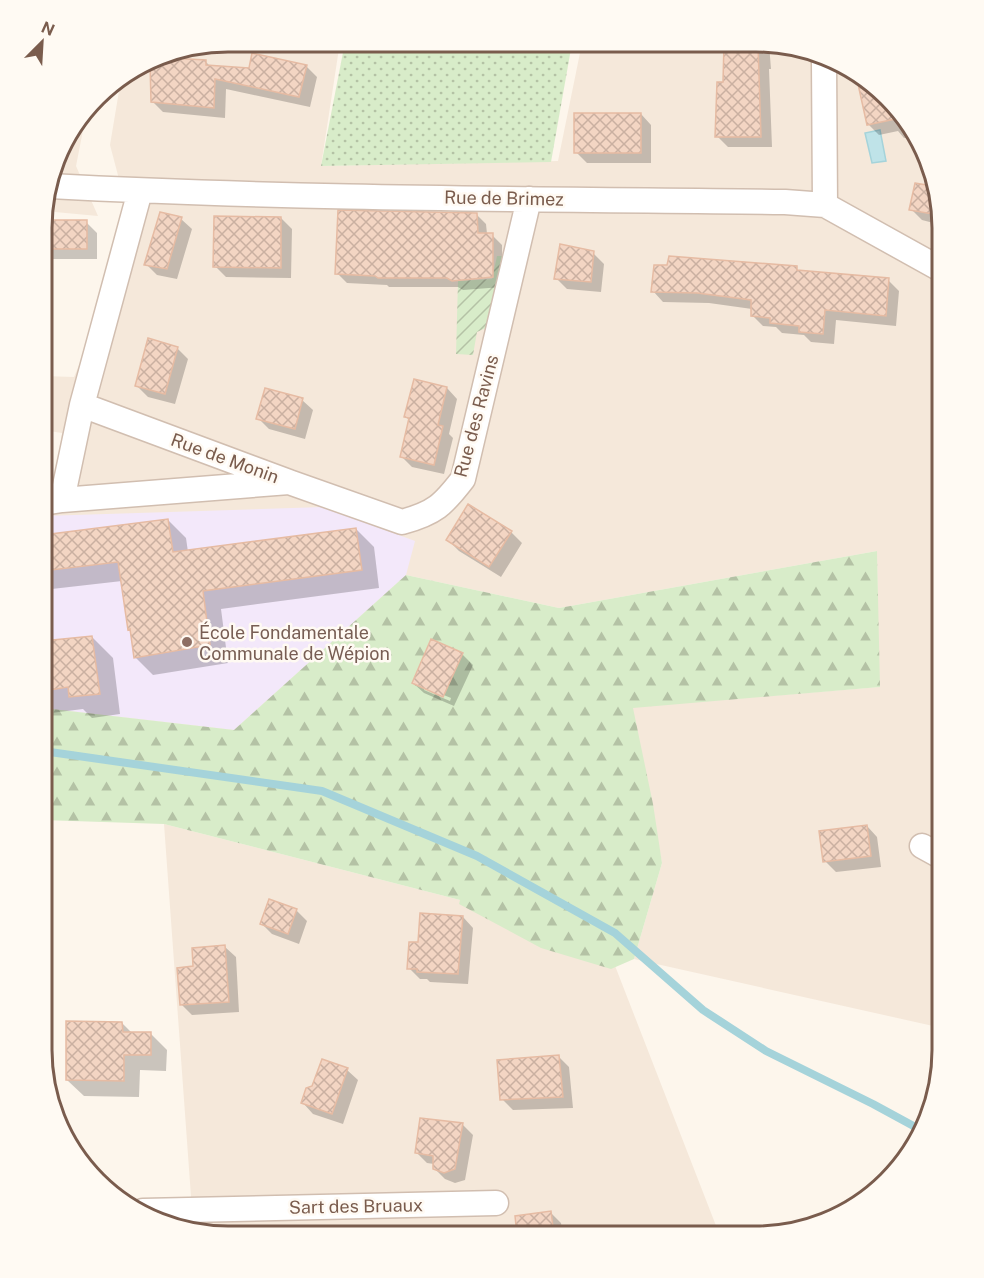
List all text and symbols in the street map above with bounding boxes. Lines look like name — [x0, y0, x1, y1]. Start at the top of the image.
north arrow — [12, 12, 72, 72]
text: N — [38, 18, 57, 40]
street label: Rue de Brimez — [444, 186, 564, 210]
street label: Rue des Ravins — [450, 353, 502, 479]
street label: Rue de Monin — [168, 429, 282, 487]
place label: École Fondamentale Communale de Wépion — [199, 621, 390, 664]
marker: École Fondamentale Communale de Wépion — [180, 635, 194, 649]
street label: Sart des Bruaux — [289, 1194, 423, 1218]

